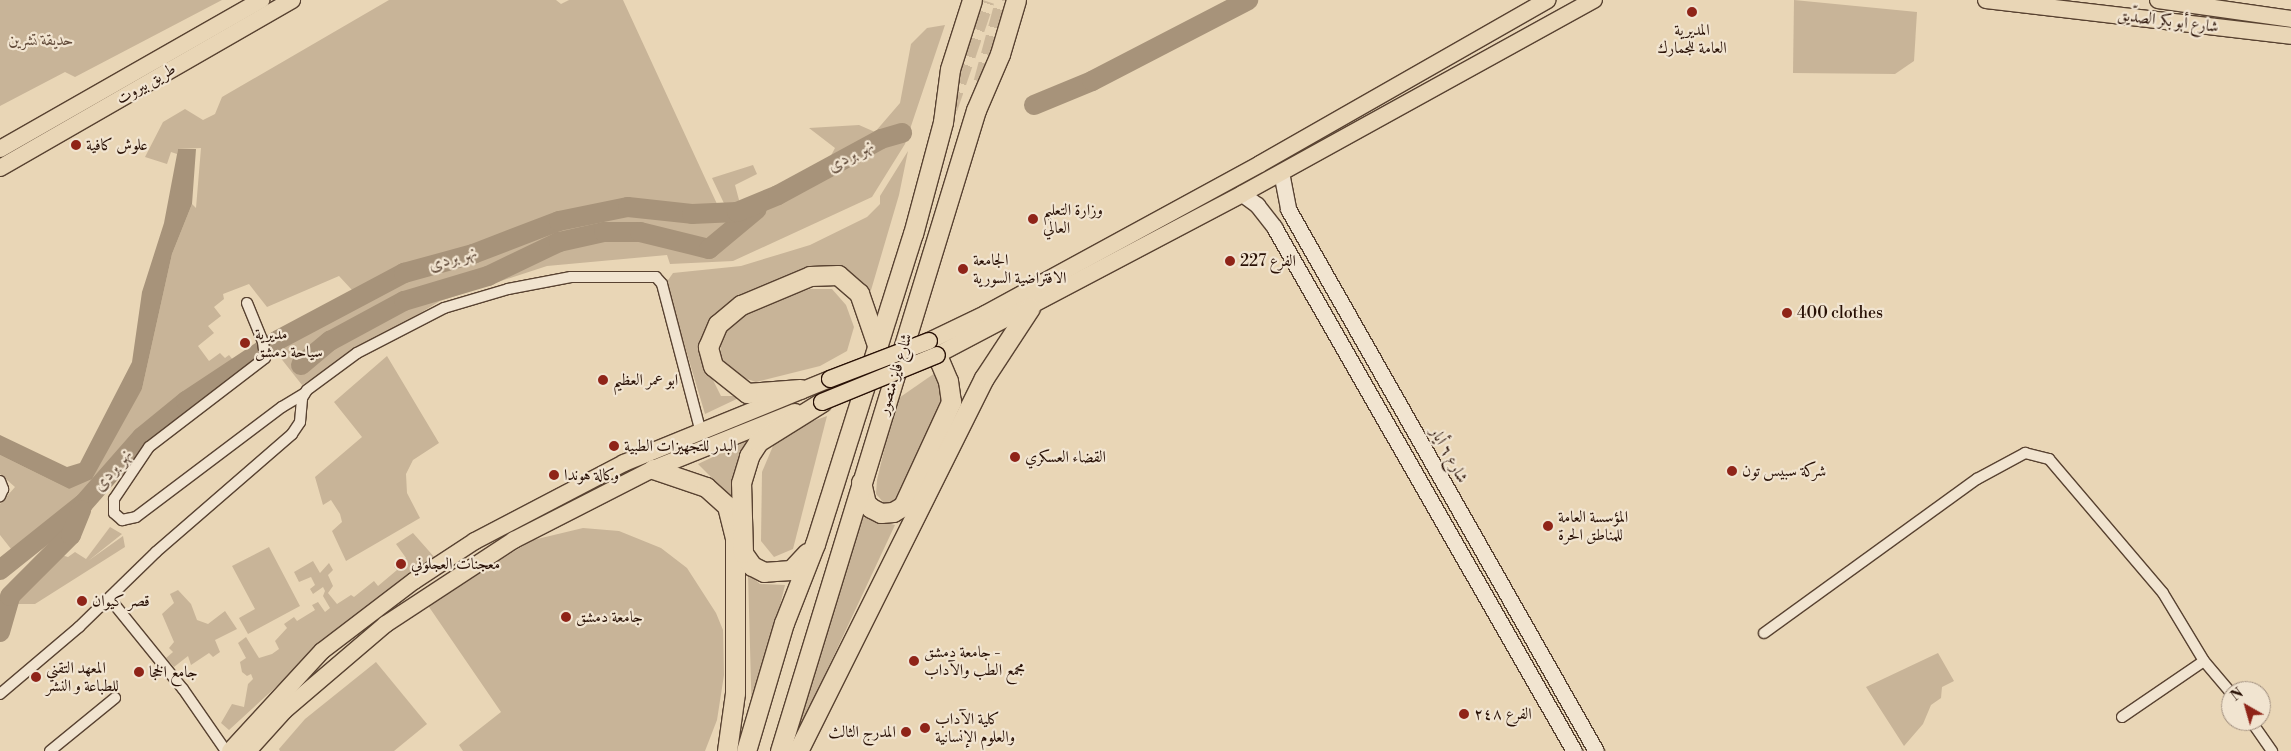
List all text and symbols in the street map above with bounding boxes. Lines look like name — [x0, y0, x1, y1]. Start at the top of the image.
street label: شارع أبو بكر الصدّيق — [2116, 5, 2220, 37]
marker: المديرية العامة للجمارك — [1686, 6, 1698, 18]
place label: المديرية العامة للجمارك — [1657, 20, 1727, 58]
park label: حديقة تشرين — [8, 30, 74, 50]
street label: طريق بيروت — [113, 59, 179, 109]
place label: علوش كافية — [86, 135, 148, 155]
water label: نهر بردى — [824, 135, 878, 177]
marker: علوش كافية — [70, 139, 82, 151]
place label: وزارة التعليم العالي — [1043, 200, 1103, 238]
marker: وزارة التعليم العالي — [1027, 213, 1039, 225]
water label: نهر بردى — [426, 242, 480, 276]
place label: الجامعة الافتراضية السورية — [973, 250, 1066, 288]
place label: الفرع 227 — [1240, 251, 1296, 271]
marker: الفرع 227 — [1224, 255, 1236, 267]
marker: الجامعة الافتراضية السورية — [957, 263, 969, 275]
place label: 400 clothes — [1797, 303, 1883, 323]
marker: 400 clothes — [1781, 307, 1793, 319]
place label: مديرية سياحة دمشق — [255, 324, 323, 362]
street label: شارع فايز منصور — [874, 331, 916, 417]
marker: مديرية سياحة دمشق — [239, 337, 251, 349]
place label: ابو عمر العظيم — [613, 370, 678, 390]
marker: ابو عمر العظيم — [597, 374, 609, 386]
street label: شارع ٦ أيار — [1426, 424, 1472, 486]
place label: البدر للتجهيزات الطبية — [624, 436, 737, 456]
marker: البدر للتجهيزات الطبية — [608, 440, 620, 452]
water label: نهر بردى — [88, 444, 138, 496]
place label: القضاء العسكري — [1025, 447, 1106, 467]
marker: القضاء العسكري — [1009, 451, 1021, 463]
place label: شركة سبيس تون — [1742, 461, 1826, 481]
place label: وكالة هوندا — [564, 465, 619, 485]
marker: شركة سبيس تون — [1726, 465, 1738, 477]
marker: وكالة هوندا — [548, 469, 560, 481]
place label: المؤسسة العامة للمناطق الحرة — [1558, 507, 1628, 545]
marker: المؤسسة العامة للمناطق الحرة — [1542, 520, 1554, 532]
place label: معجنات العجلوني — [411, 554, 500, 574]
marker: معجنات العجلوني — [395, 558, 407, 570]
place label: قصر كيوان — [92, 591, 150, 611]
marker: قصر كيوان — [76, 595, 88, 607]
place label: جامعة دمشق — [576, 607, 643, 627]
marker: جامعة دمشق — [560, 611, 572, 623]
place label: جامعة دمشق - مجمع الطب والآداب — [924, 642, 1025, 680]
marker: جامعة دمشق - مجمع الطب والآداب — [908, 655, 920, 667]
place label: المعهد التقني للطباعة و النشر — [46, 658, 119, 696]
place label: جامع الخجا — [149, 662, 198, 682]
marker: جامع الخجا — [133, 666, 145, 678]
marker: المعهد التقني للطباعة و النشر — [30, 671, 42, 683]
north arrow — [2221, 681, 2271, 731]
text: N — [2227, 684, 2247, 705]
place label: الفرع ٢٤٨ — [1474, 704, 1532, 724]
marker: الفرع ٢٤٨ — [1458, 708, 1470, 720]
place label: كلية الآداب والعلوم الإنسانية — [935, 709, 1015, 747]
place label: المدرج الثالث — [828, 722, 896, 742]
marker: كلية الآداب والعلوم الإنسانية — [919, 722, 931, 734]
marker: المدرج الثالث — [900, 726, 912, 738]

